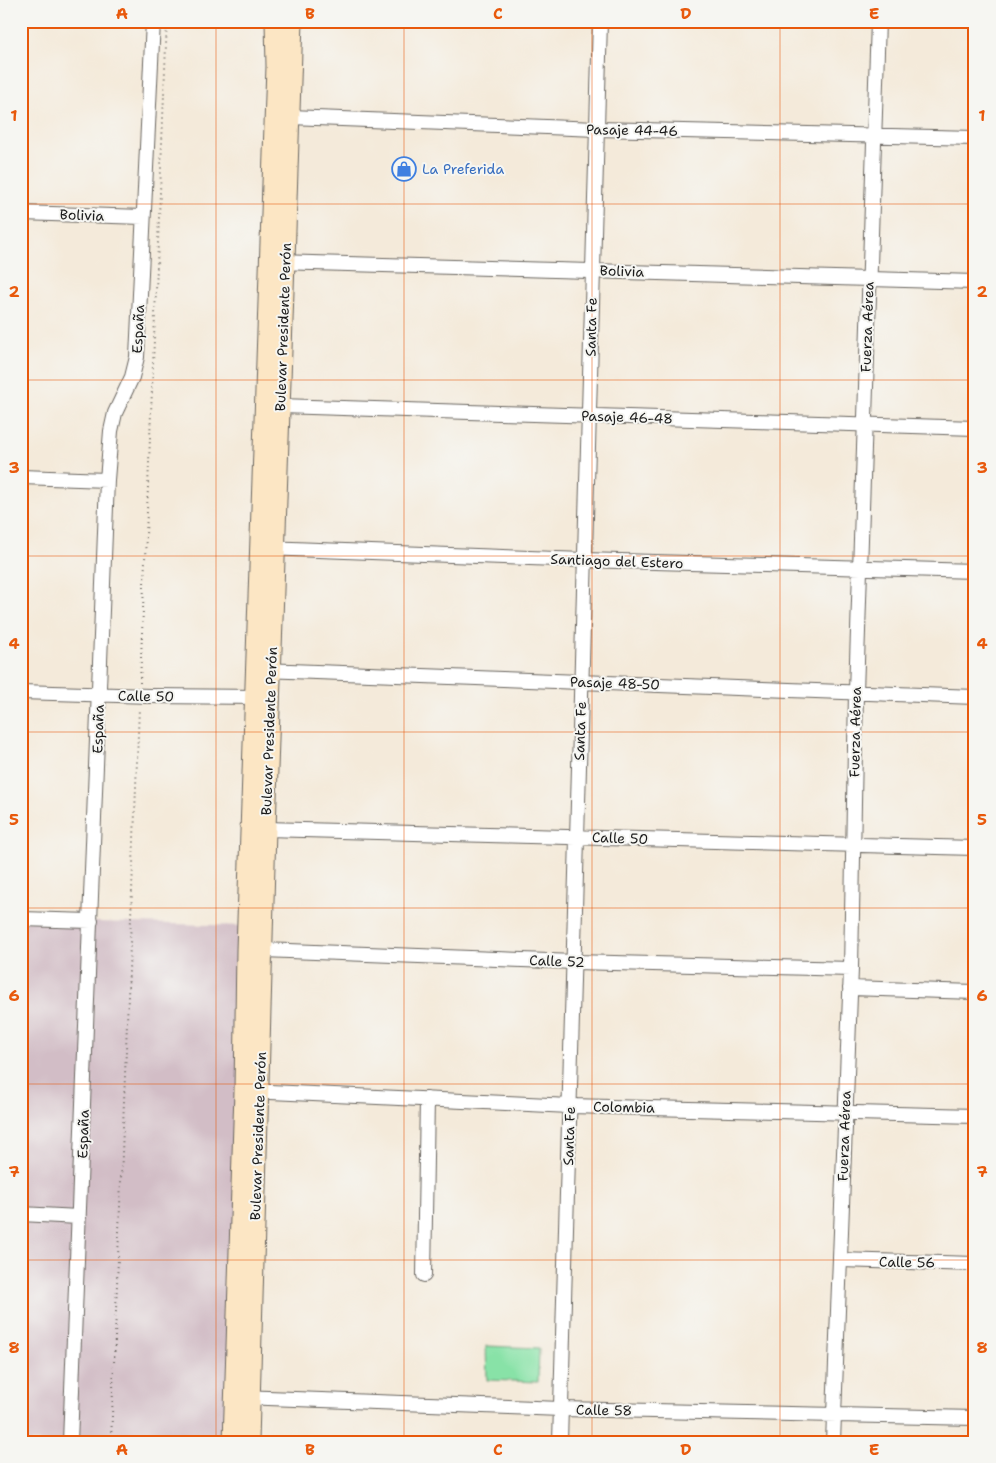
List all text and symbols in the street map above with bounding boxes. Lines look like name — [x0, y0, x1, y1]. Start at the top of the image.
text: A — [116, 3, 128, 24]
text: B — [305, 3, 315, 24]
text: C — [493, 3, 503, 24]
text: D — [680, 3, 692, 24]
text: E — [869, 3, 879, 24]
text: 1 — [10, 105, 18, 126]
text: 1 — [978, 105, 986, 126]
street label: Pasaje 44-46 — [586, 120, 678, 140]
shop icon: La Preferida — [391, 156, 417, 182]
place label: La Preferida — [422, 160, 504, 178]
street label: Bolivia — [59, 205, 105, 225]
street label: Bulevar Presidente Perón — [271, 242, 295, 412]
street label: Bolivia — [599, 261, 645, 281]
text: 2 — [8, 281, 20, 302]
street label: Fuerza Aérea — [856, 281, 878, 373]
text: 2 — [976, 281, 988, 302]
street label: Santa Fe — [581, 297, 601, 357]
street label: España — [128, 304, 148, 354]
street label: Pasaje 46-48 — [581, 406, 673, 428]
text: 3 — [8, 457, 20, 478]
text: 3 — [976, 457, 988, 478]
street label: Santiago del Estero — [550, 550, 684, 572]
text: 4 — [8, 633, 20, 654]
text: 4 — [976, 633, 988, 654]
street label: Bulevar Presidente Perón — [257, 646, 281, 816]
street label: Pasaje 48-50 — [570, 672, 660, 694]
street label: Fuerza Aérea — [845, 686, 865, 778]
street label: Calle 50 — [118, 687, 174, 705]
street label: Santa Fe — [570, 701, 590, 761]
street label: España — [88, 704, 108, 754]
text: 5 — [9, 809, 19, 830]
text: 5 — [977, 809, 987, 830]
street label: Calle 50 — [592, 828, 648, 848]
street label: Calle 52 — [529, 951, 585, 971]
text: 6 — [8, 985, 20, 1006]
text: 6 — [976, 985, 988, 1006]
street label: Bulevar Presidente Perón — [246, 1051, 270, 1221]
street label: Fuerza Aérea — [833, 1090, 855, 1182]
street label: Colombia — [593, 1097, 655, 1117]
street label: Santa Fe — [559, 1106, 579, 1166]
street label: España — [73, 1109, 93, 1159]
text: 7 — [8, 1161, 20, 1182]
text: 7 — [976, 1161, 988, 1182]
street label: Calle 56 — [879, 1253, 935, 1271]
text: 8 — [8, 1337, 20, 1358]
text: 8 — [976, 1337, 988, 1358]
street label: Calle 58 — [576, 1401, 632, 1419]
text: A — [116, 1439, 128, 1460]
text: B — [305, 1439, 315, 1460]
text: C — [493, 1439, 503, 1460]
text: D — [680, 1439, 692, 1460]
text: E — [869, 1439, 879, 1460]

